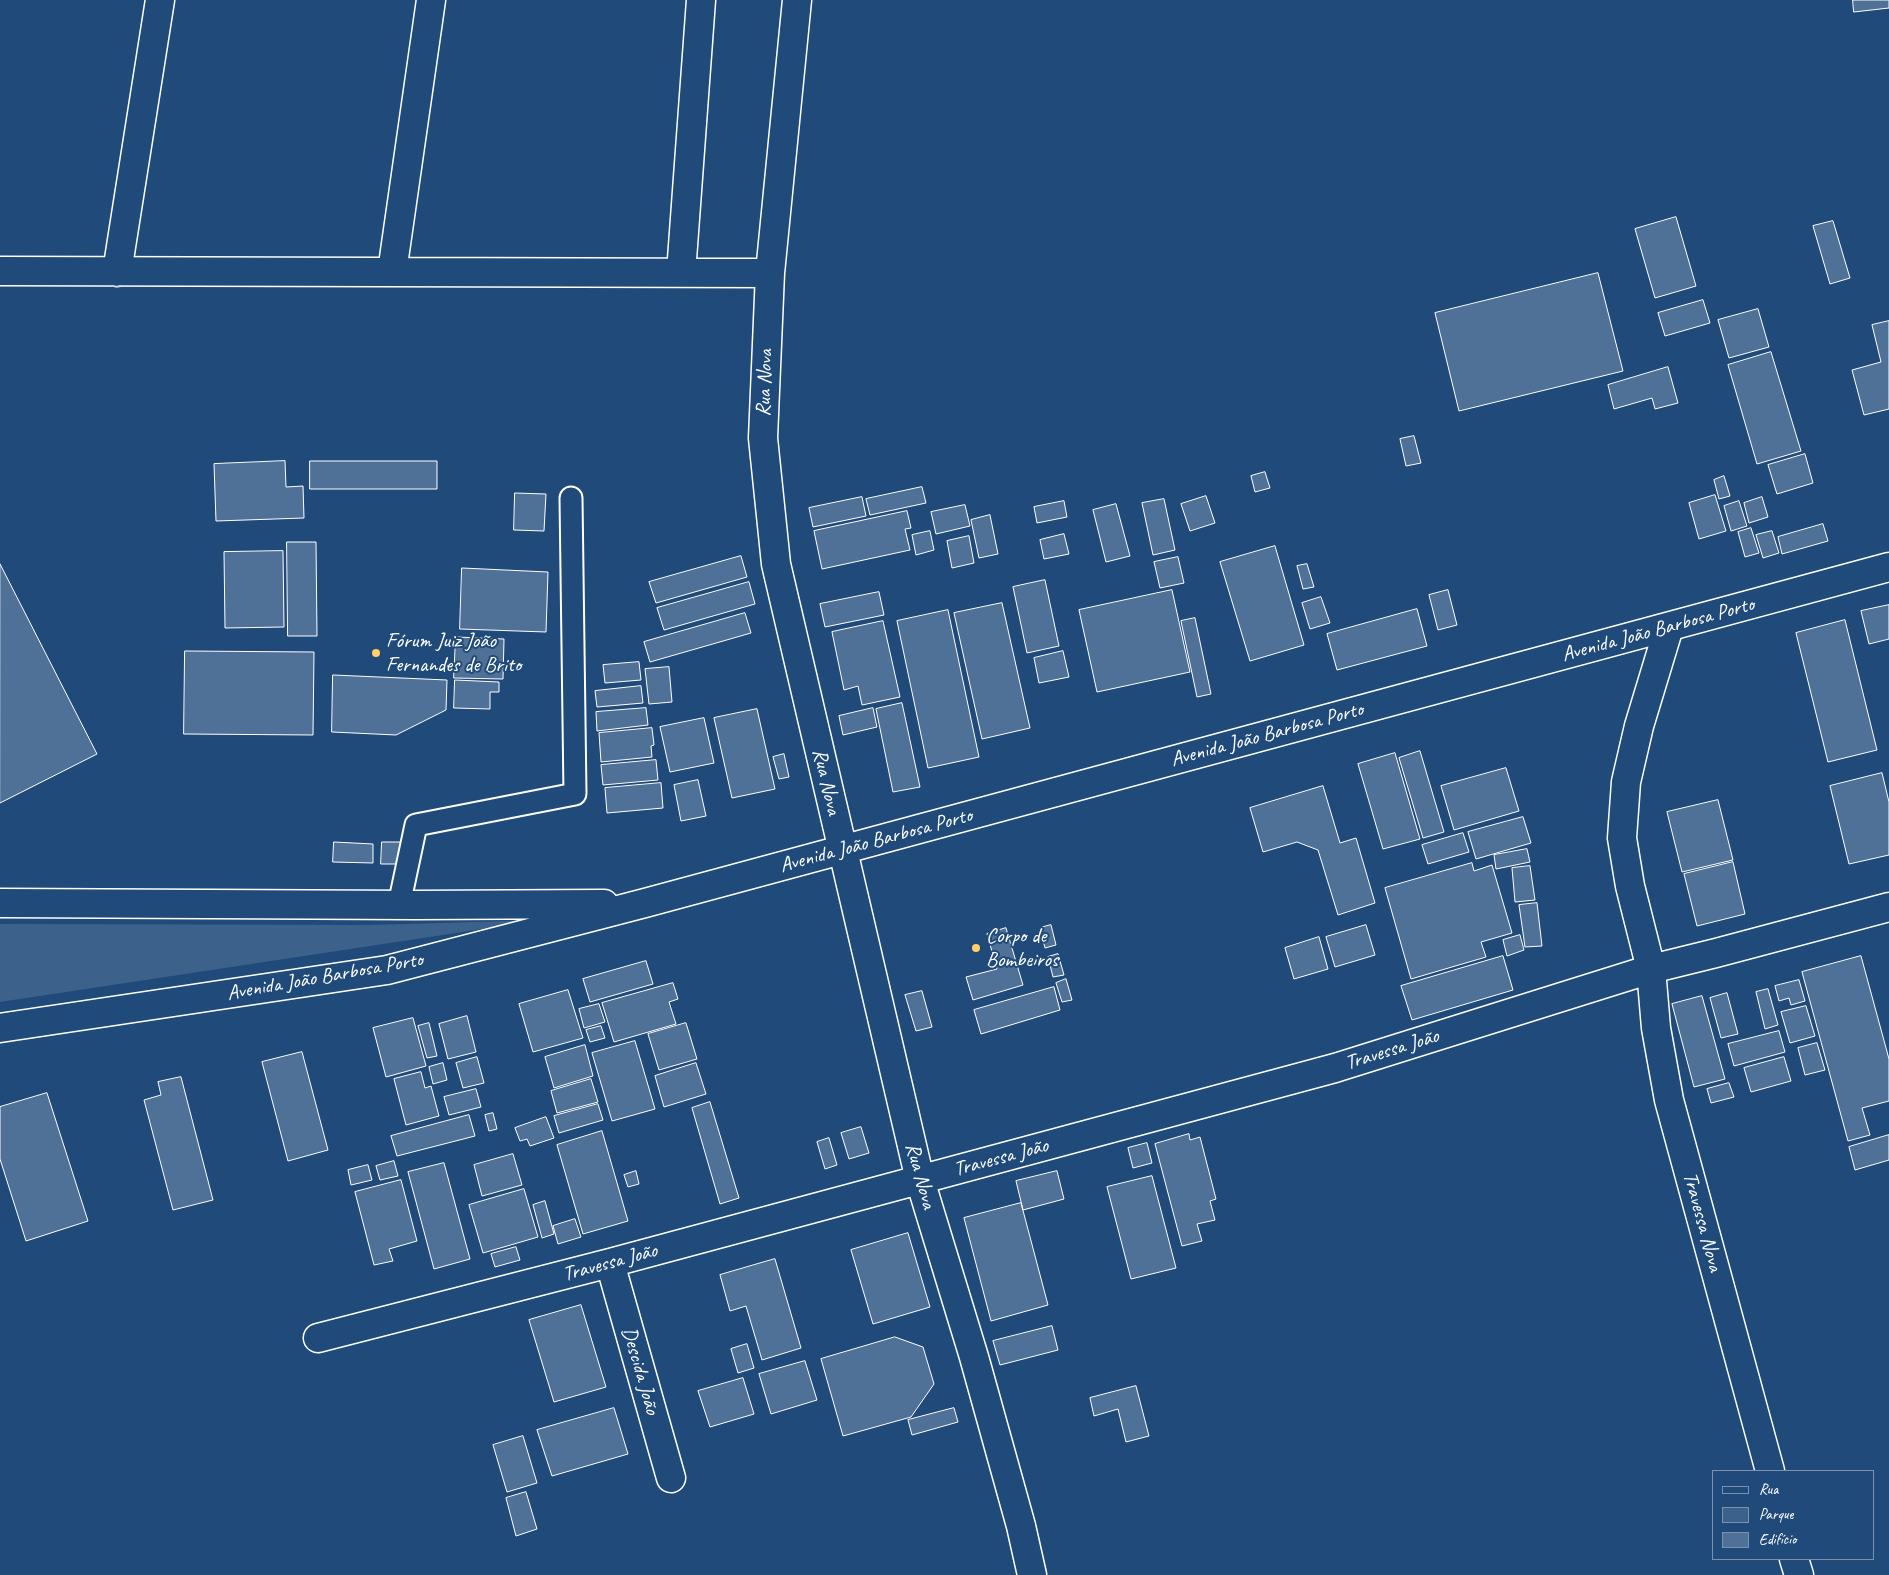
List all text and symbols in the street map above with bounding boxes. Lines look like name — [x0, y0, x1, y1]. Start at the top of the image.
street label: Rua Nova — [751, 349, 779, 417]
street label: Avenida João Barbosa Porto — [1559, 592, 1757, 668]
place label: Fórum Juiz João Fernandes de Brito — [386, 628, 521, 678]
marker: Fórum Juiz João Fernandes de Brito — [370, 647, 382, 659]
street label: Avenida João Barbosa Porto — [1168, 697, 1366, 773]
street label: Rua Nova — [806, 746, 846, 818]
street label: Avenida João Barbosa Porto — [777, 803, 975, 879]
place label: Corpo de Bombeiros — [986, 923, 1058, 973]
marker: Corpo de Bombeiros — [970, 942, 982, 954]
street label: Avenida João Barbosa Porto — [225, 947, 425, 1007]
street label: Travessa João — [1342, 1024, 1442, 1076]
street label: Travessa João — [951, 1133, 1051, 1183]
street label: Rua Nova — [899, 1140, 941, 1212]
street label: Travessa Nova — [1677, 1170, 1727, 1274]
street label: Travessa João — [560, 1238, 660, 1288]
street label: Descida João — [616, 1324, 664, 1418]
legend — [1712, 1470, 1874, 1560]
text: Rua — [1759, 1480, 1778, 1499]
text: Parque — [1759, 1505, 1793, 1524]
text: Edifício — [1759, 1530, 1796, 1549]

